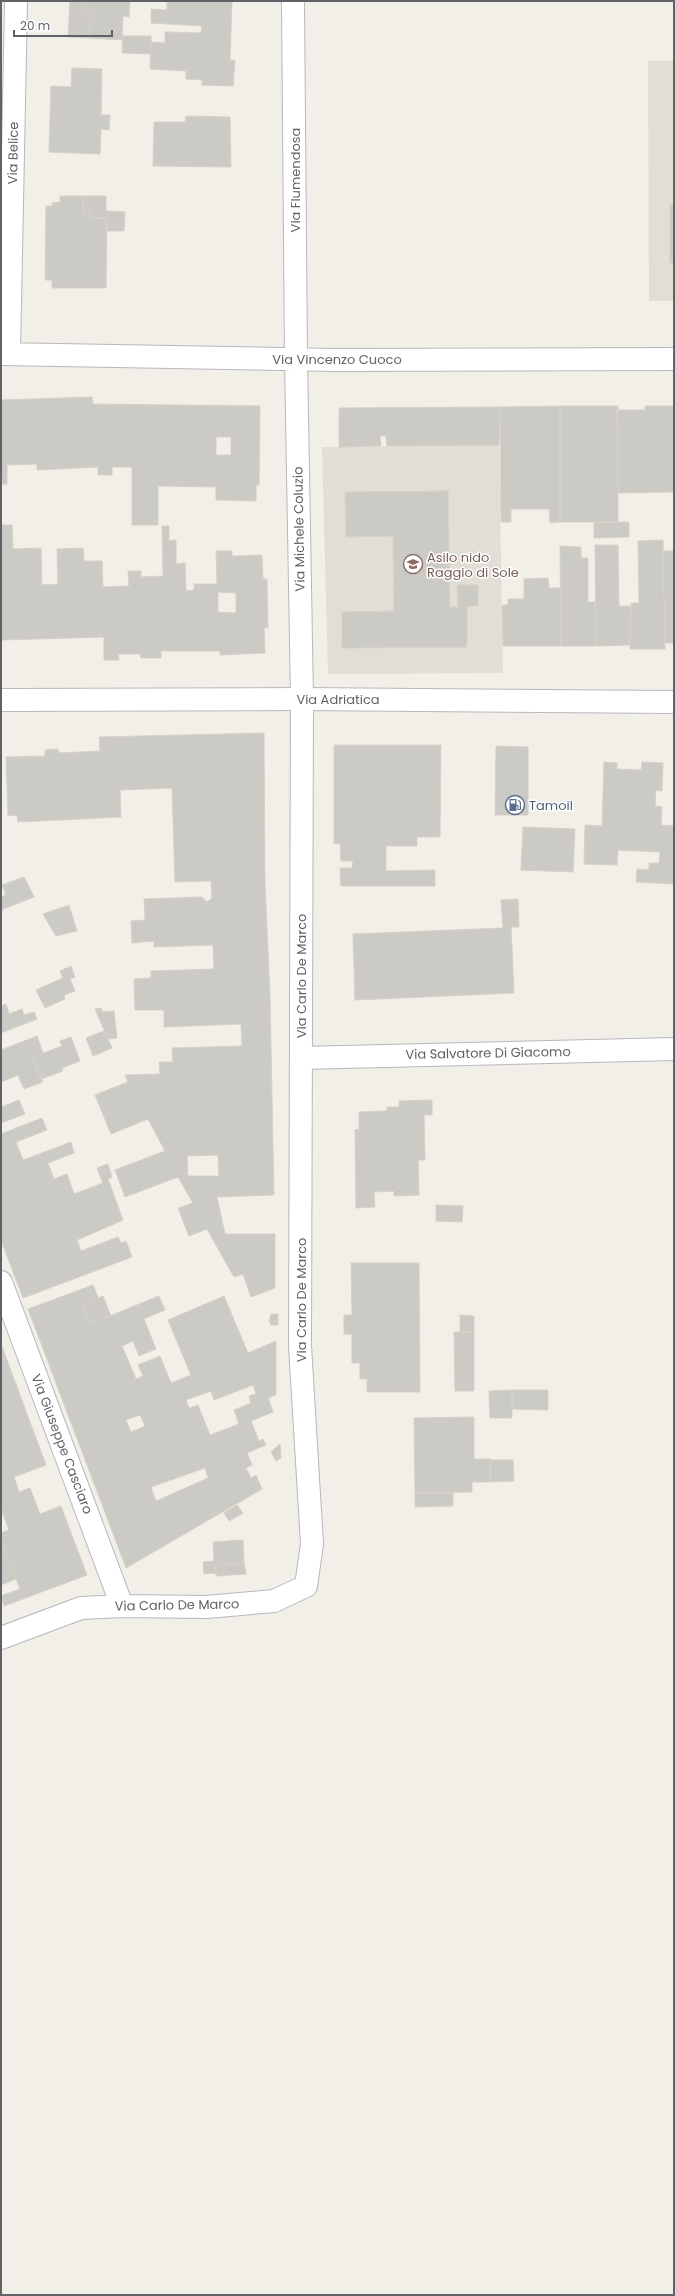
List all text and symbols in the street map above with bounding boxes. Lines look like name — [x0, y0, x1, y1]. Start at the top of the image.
scale bar — [14, 12, 112, 38]
text: 20 m — [20, 17, 50, 34]
street label: Via Belice — [3, 122, 23, 184]
street label: Via Flumendosa — [286, 128, 305, 232]
street label: Via Vincenzo Cuoco — [272, 350, 402, 369]
street label: Via Michele Coluzio — [288, 466, 310, 592]
place label: Asilo nido Raggio di Sole — [427, 548, 519, 582]
school or university icon: Asilo nido Raggio di Sole — [402, 553, 424, 575]
street label: Via Adriatica — [296, 690, 380, 709]
fuel station icon: Tamoil — [504, 794, 526, 816]
place label: Tamoil — [529, 796, 573, 815]
street label: Via Carlo De Marco — [292, 914, 311, 1038]
street label: Via Salvatore Di Giacomo — [405, 1042, 571, 1064]
street label: Via Carlo De Marco — [292, 1238, 311, 1362]
street label: Via Giuseppe Casciaro — [27, 1371, 97, 1517]
street label: Via Carlo De Marco — [115, 1594, 239, 1616]

